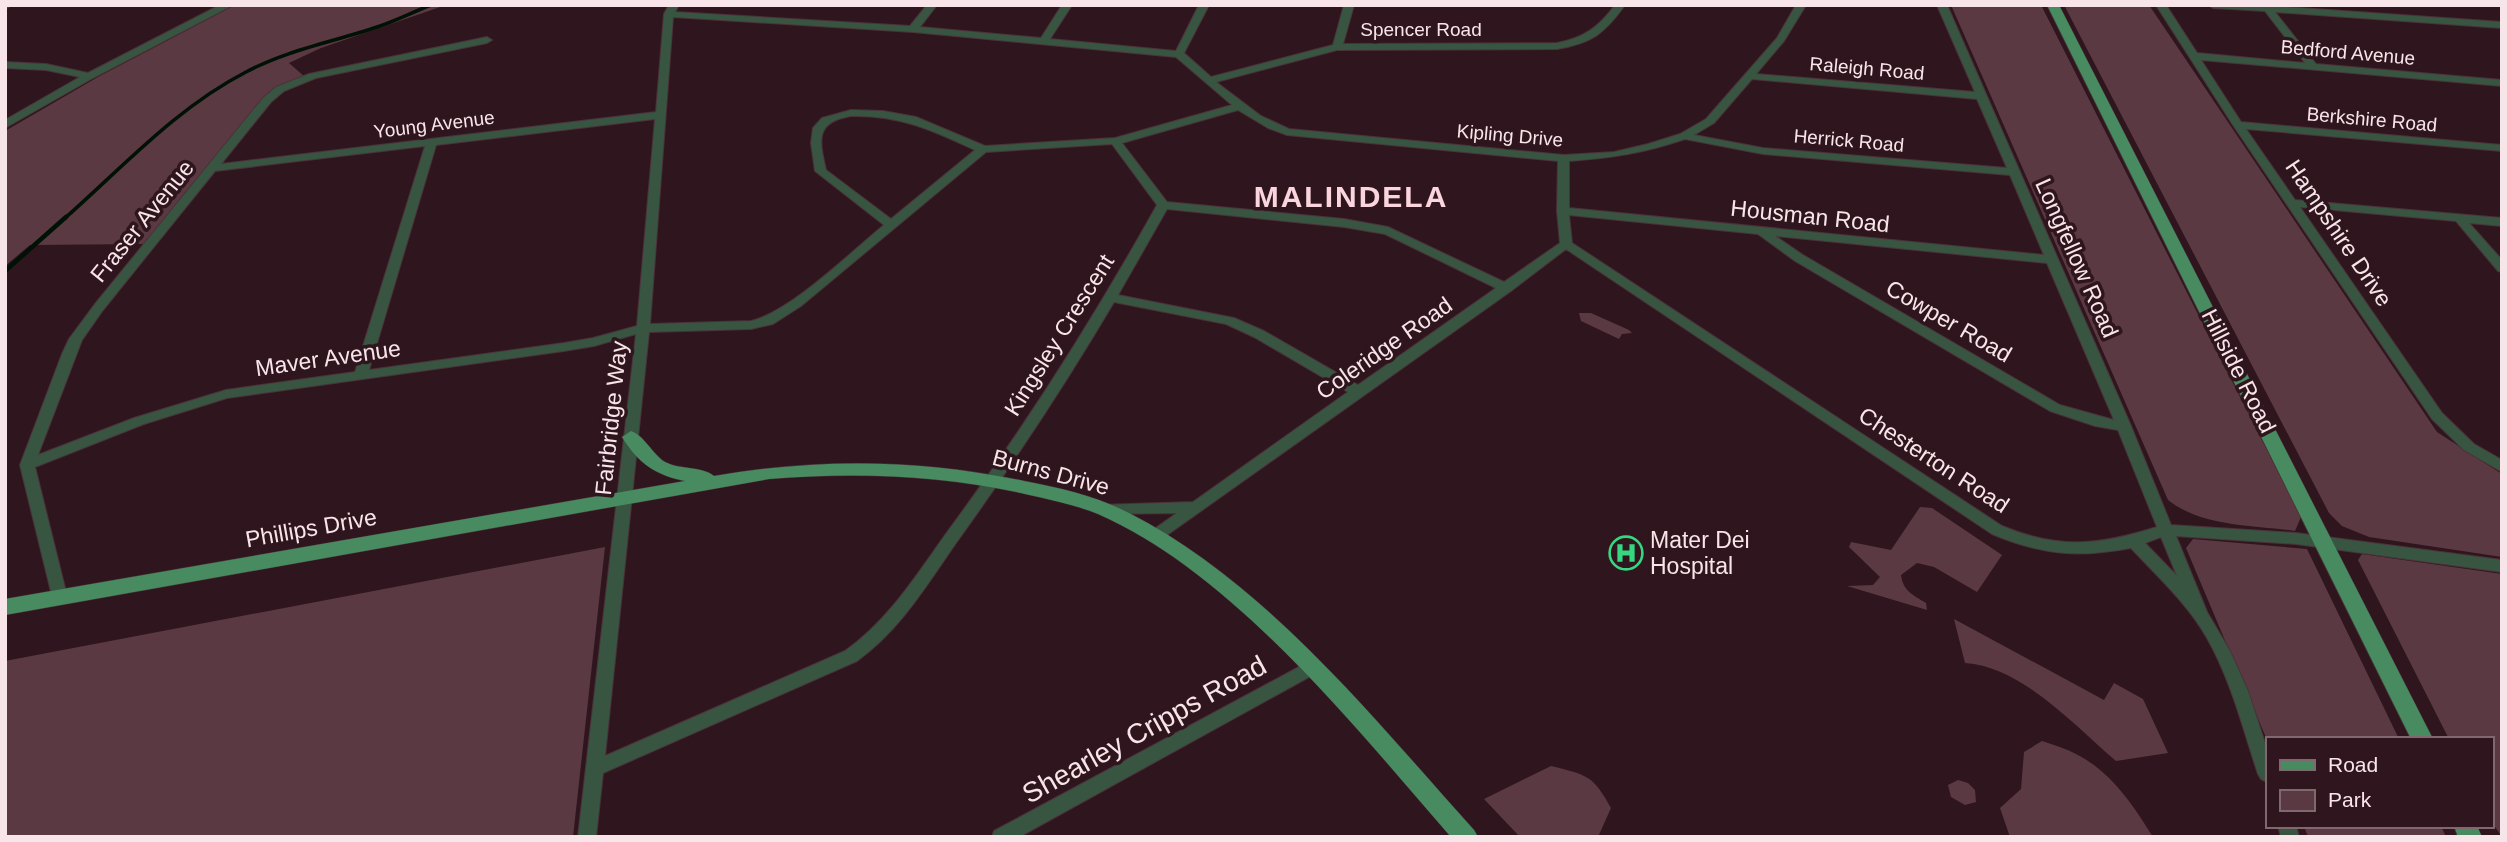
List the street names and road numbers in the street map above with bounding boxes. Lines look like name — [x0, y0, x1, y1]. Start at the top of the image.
street label: Spencer Road — [1360, 19, 1482, 40]
street label: Bedford Avenue — [2280, 36, 2416, 69]
street label: Raleigh Road — [1809, 53, 1925, 84]
street label: Berkshire Road — [2306, 103, 2438, 136]
street label: Young Avenue — [372, 107, 496, 142]
street label: Kipling Drive — [1456, 120, 1564, 151]
street label: Herrick Road — [1793, 125, 1905, 156]
street label: Fraser Avenue — [85, 155, 199, 287]
street label: Hampshire Drive — [2280, 155, 2398, 311]
street label: Longfellow Road — [2030, 174, 2124, 342]
street label: Housman Road — [1729, 195, 1891, 237]
street label: Kingsley Crescent — [999, 249, 1119, 420]
street label: Cowper Road — [1882, 275, 2016, 367]
street label: Coleridge Road — [1311, 292, 1457, 404]
street label: Hillside Road — [2197, 305, 2281, 437]
street label: Maver Avenue — [254, 335, 402, 381]
street label: Fairbridge Way — [590, 339, 632, 496]
street label: Chesterton Road — [1854, 402, 2014, 518]
street label: Burns Drive — [990, 444, 1112, 500]
street label: Phillips Drive — [243, 504, 379, 552]
street label: Shearley Cripps Road — [1017, 649, 1272, 809]

